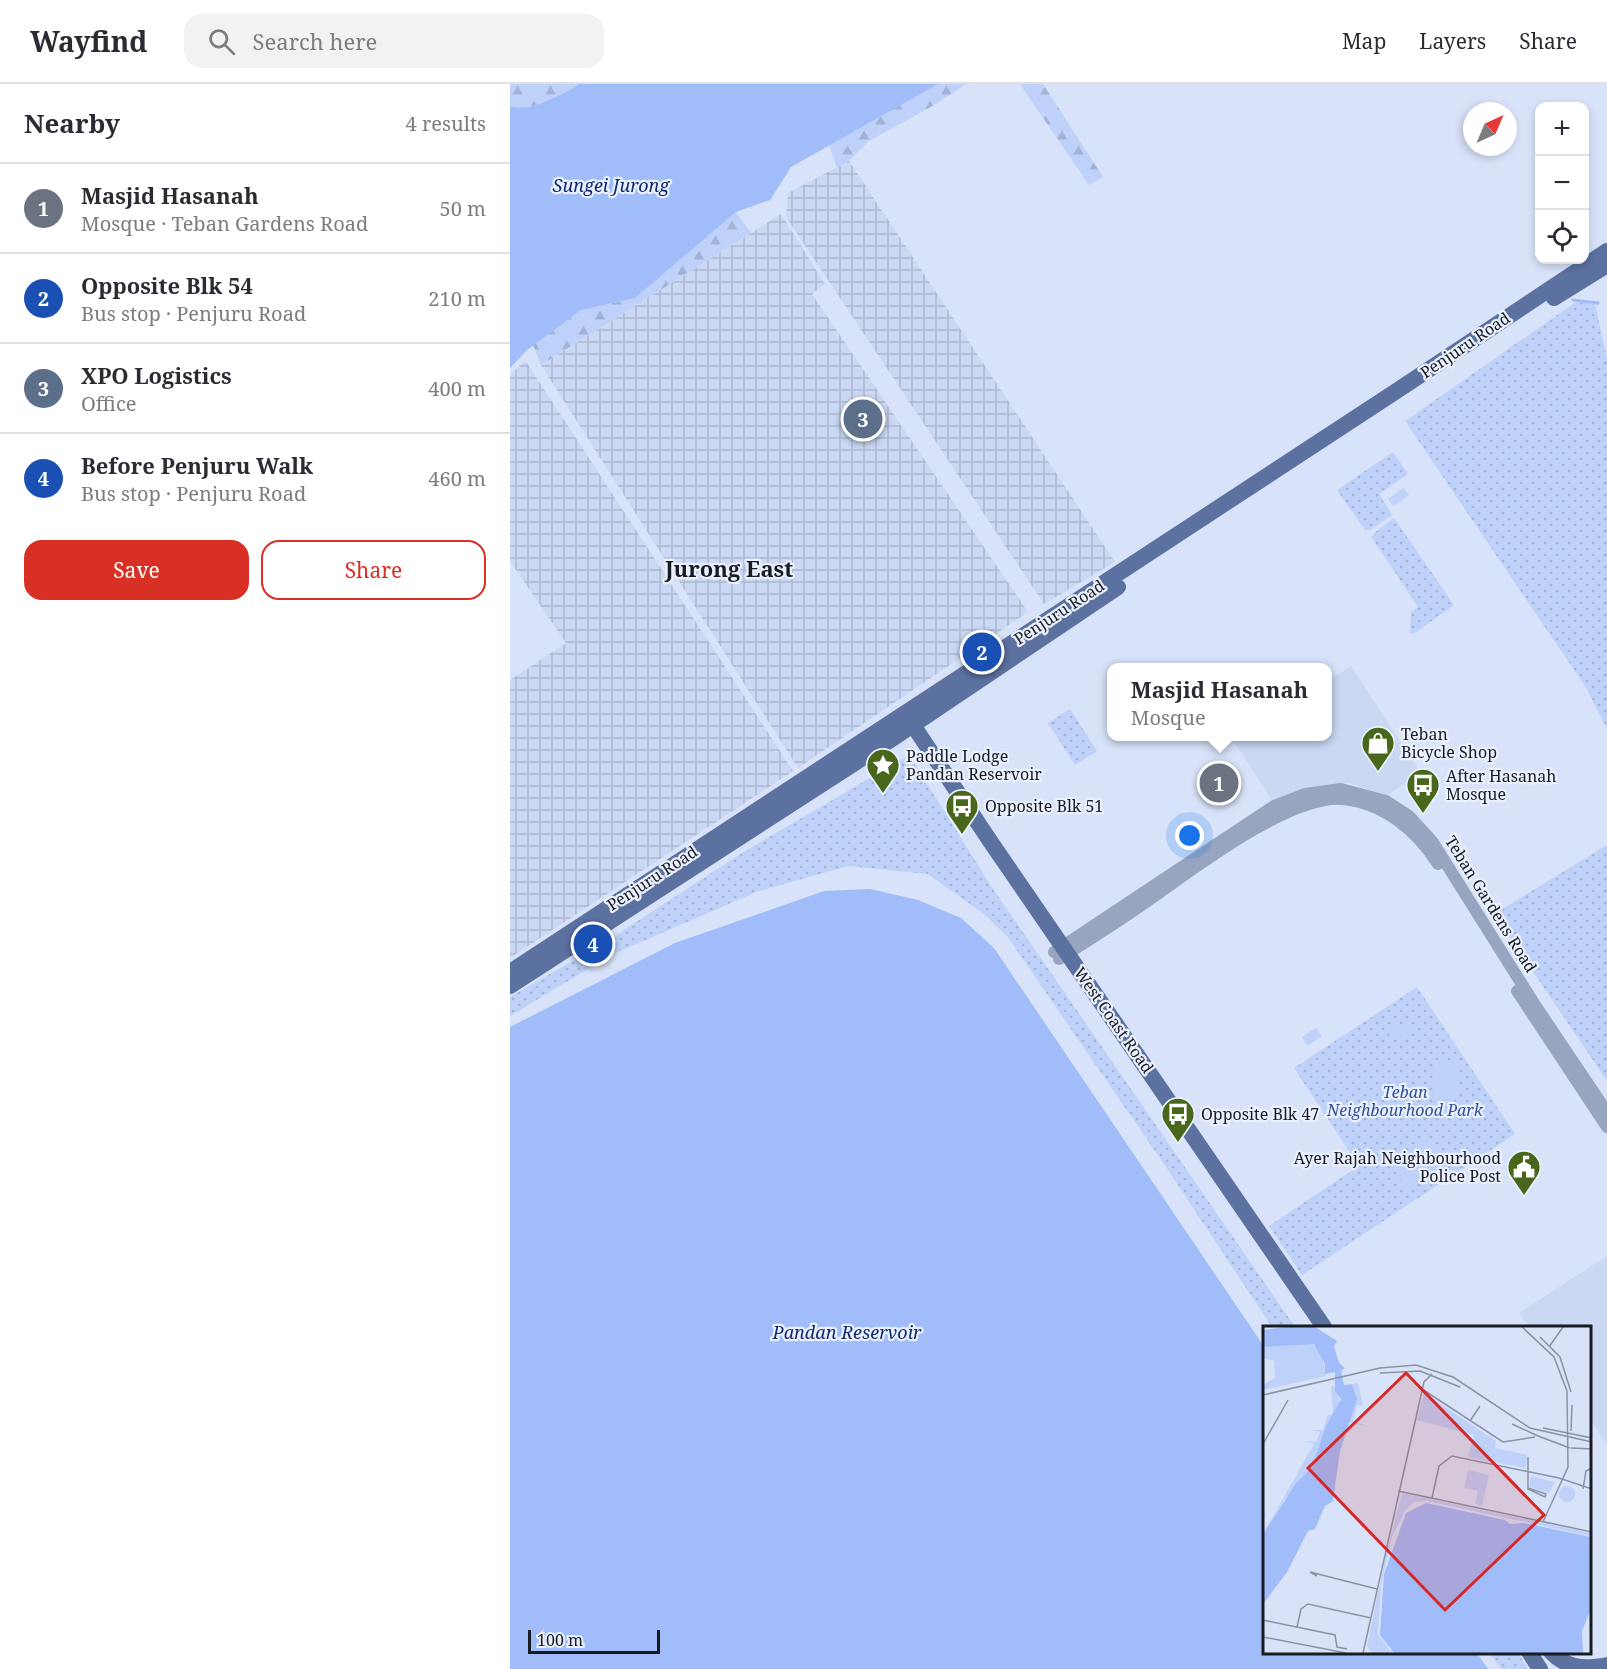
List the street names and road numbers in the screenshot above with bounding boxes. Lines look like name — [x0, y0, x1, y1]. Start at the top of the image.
street label: Penjuru Road — [1416, 307, 1514, 383]
street label: Penjuru Road — [1009, 574, 1109, 650]
street label: Teban Gardens Road — [1440, 831, 1542, 977]
street label: Penjuru Road — [602, 840, 702, 916]
street label: West Coast Road — [1069, 962, 1159, 1078]

